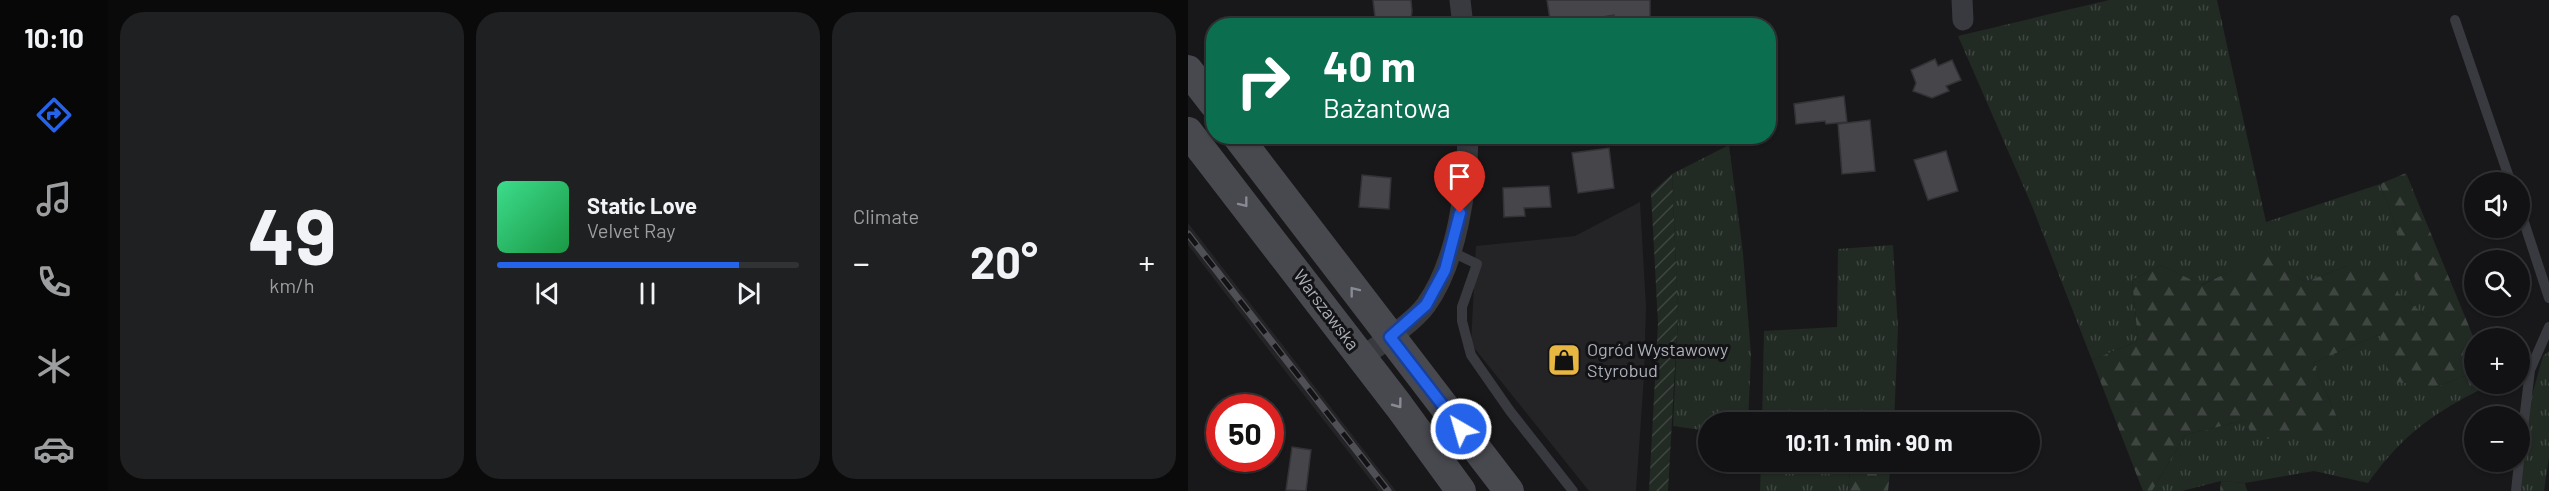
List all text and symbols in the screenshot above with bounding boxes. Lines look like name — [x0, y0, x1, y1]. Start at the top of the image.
text: 10:10 — [24, 21, 84, 53]
text: 40 m — [1323, 40, 1416, 90]
icon: right — [1224, 42, 1302, 120]
text: Bażantowa — [1323, 91, 1451, 123]
icon: directions — [33, 94, 75, 136]
pin — [1434, 151, 1485, 213]
icon: arrive — [1443, 160, 1476, 193]
map controls — [2464, 172, 2530, 472]
button: sound — [2464, 172, 2530, 238]
icon: music — [33, 178, 75, 220]
text: 49 — [248, 187, 336, 281]
text: Static Love — [587, 192, 697, 218]
one-way arrow — [1236, 197, 1247, 208]
text: Climate — [853, 204, 919, 228]
text: Velvet Ray — [587, 218, 676, 242]
text: 20° — [970, 234, 1038, 288]
text: − — [853, 242, 870, 282]
text: + — [1139, 242, 1155, 282]
button: search — [2464, 250, 2530, 316]
icon: phone — [33, 261, 75, 303]
street label: Warszawska — [1289, 265, 1364, 354]
text: km/h — [269, 273, 315, 297]
icon: previous — [531, 277, 564, 310]
icon: pause — [631, 277, 664, 310]
icon: next — [732, 277, 765, 310]
one-way arrow — [1351, 286, 1362, 297]
button: + — [2464, 328, 2530, 394]
place label: Ogród Wystawowy Styrobud — [1587, 338, 1728, 381]
shop icon: Ogród Wystawowy Styrobud — [1546, 342, 1582, 378]
icon: climate — [33, 345, 75, 387]
speed limit sign: 50 — [1206, 394, 1284, 472]
one-way arrow — [1391, 397, 1402, 408]
position arrow — [1429, 397, 1493, 461]
button: − — [2464, 406, 2530, 472]
icon: car — [33, 428, 75, 470]
text: 10:11 · 1 min · 90 m — [1785, 429, 1953, 455]

